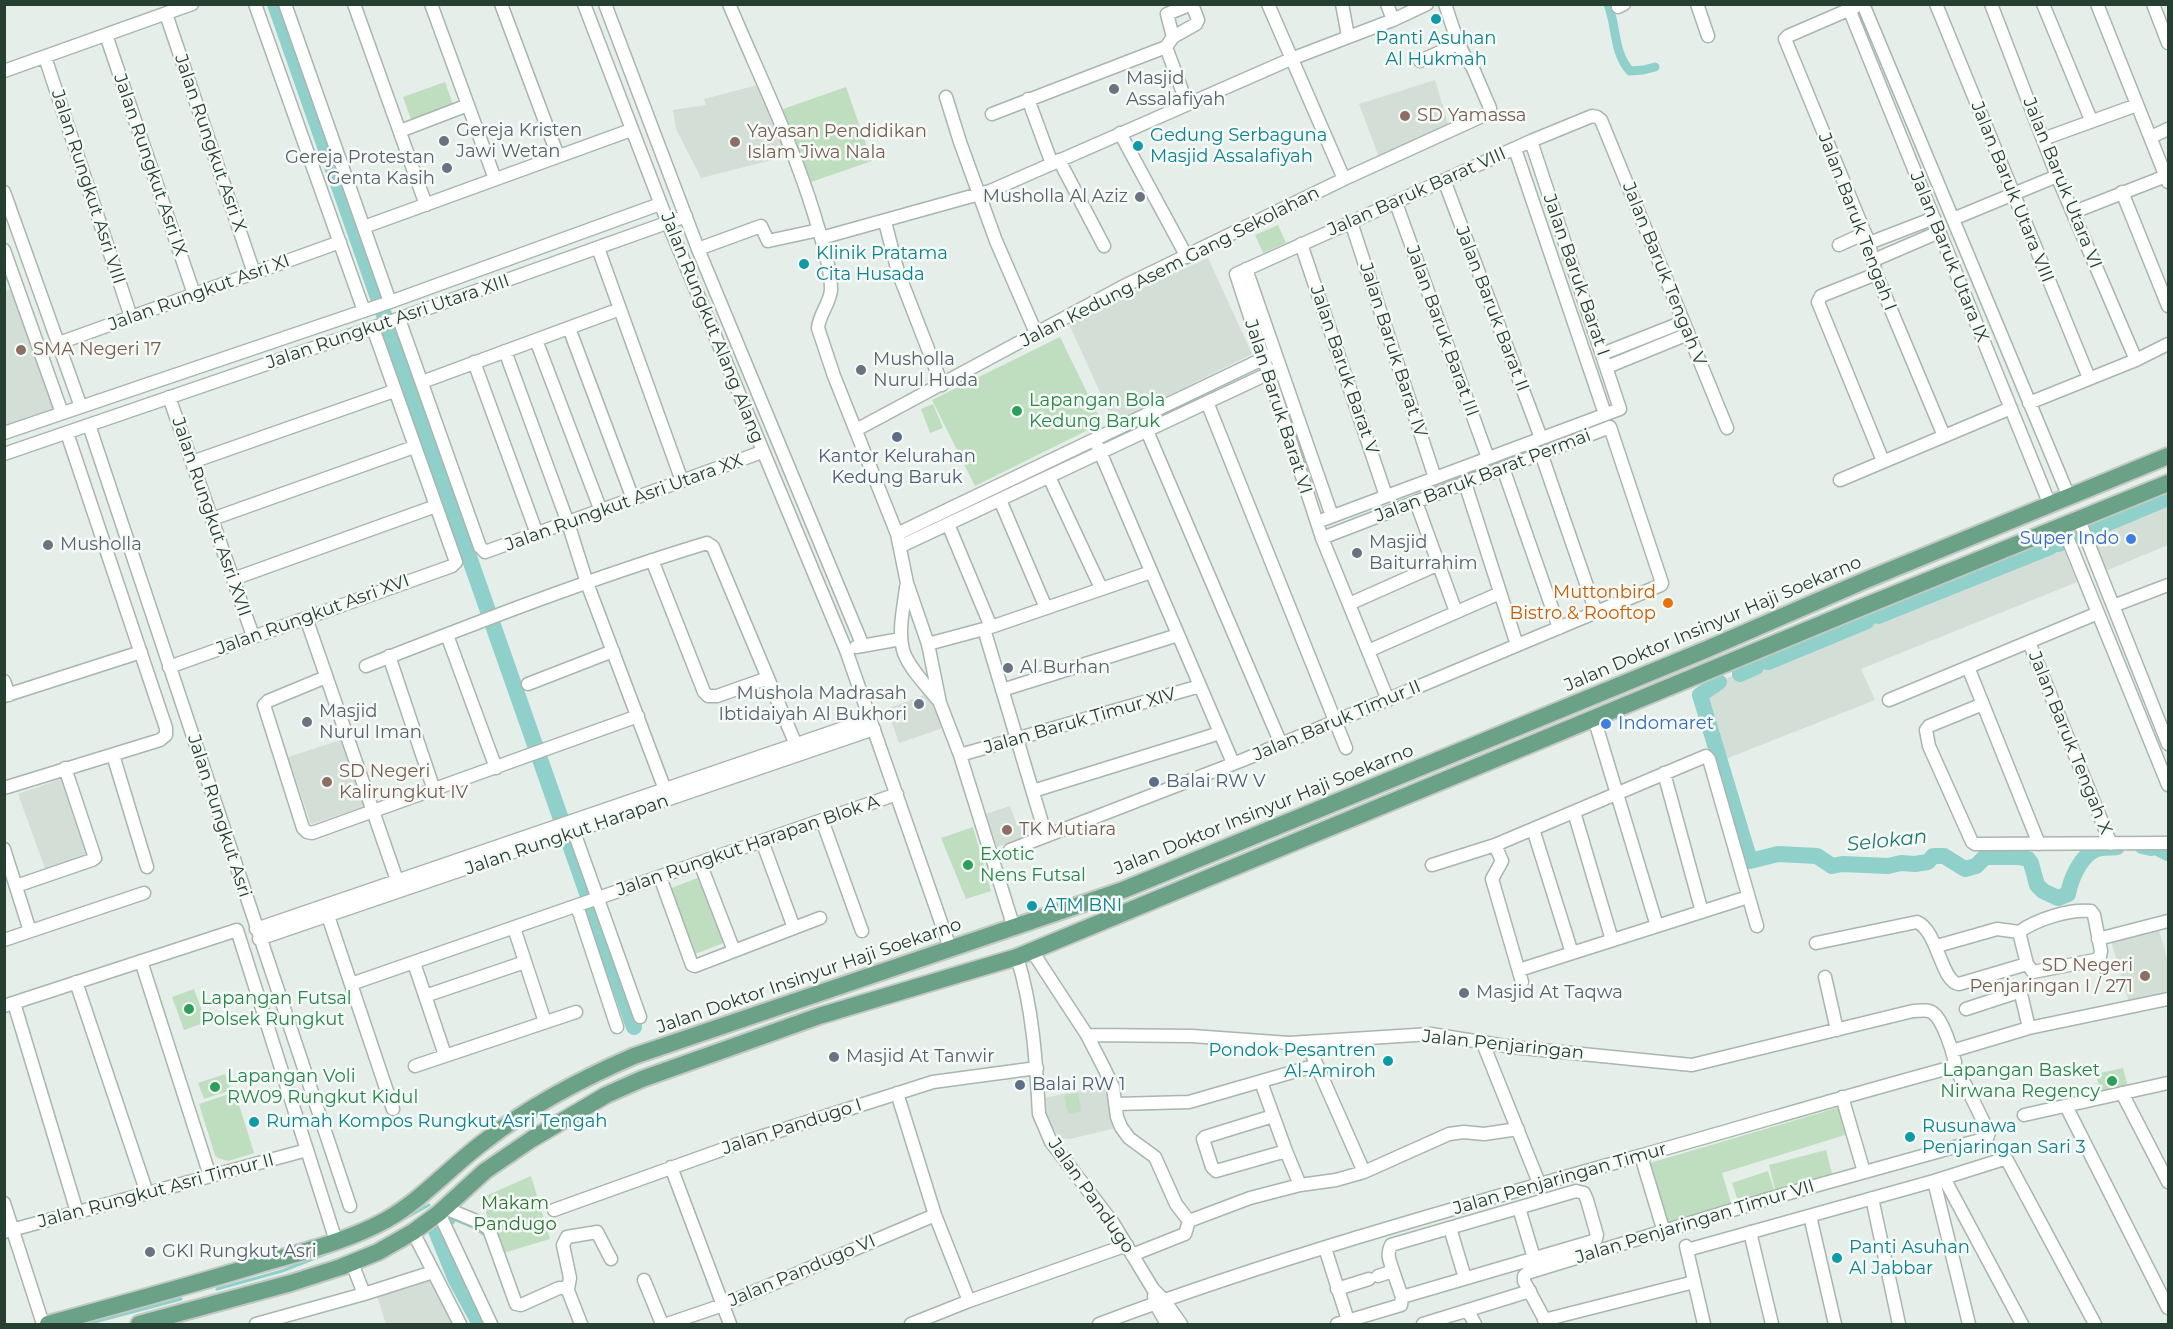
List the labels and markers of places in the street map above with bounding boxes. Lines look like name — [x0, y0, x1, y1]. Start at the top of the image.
marker: Panti Asuhan Al Hukmah — [1429, 12, 1443, 26]
place label: Panti Asuhan Al Hukmah — [1376, 28, 1496, 70]
place label: Masjid Assalafiyah — [1126, 68, 1226, 110]
marker: Masjid Assalafiyah — [1107, 82, 1121, 96]
place label: SD Yamassa — [1417, 105, 1526, 127]
marker: SD Yamassa — [1398, 109, 1412, 123]
place label: Gereja Kristen Jawi Wetan — [456, 120, 582, 162]
place label: Yayasan Pendidikan Islam Jiwa Nala — [747, 121, 927, 164]
place label: Gedung Serbaguna Masjid Assalafiyah — [1150, 125, 1327, 168]
marker: Gereja Kristen Jawi Wetan — [437, 134, 451, 148]
marker: Yayasan Pendidikan Islam Jiwa Nala — [728, 135, 742, 149]
marker: Gedung Serbaguna Masjid Assalafiyah — [1131, 139, 1145, 153]
place label: Gereja Protestan Genta Kasih — [285, 147, 435, 190]
marker: Gereja Protestan Genta Kasih — [440, 161, 454, 175]
place label: Musholla Al Aziz — [983, 186, 1128, 208]
marker: Musholla Al Aziz — [1133, 190, 1147, 204]
place label: Klinik Pratama Cita Husada — [816, 243, 948, 286]
marker: Klinik Pratama Cita Husada — [797, 257, 811, 271]
place label: SMA Negeri 17 — [33, 339, 161, 361]
marker: SMA Negeri 17 — [14, 343, 28, 357]
place label: Musholla Nurul Huda — [873, 349, 978, 392]
marker: Musholla Nurul Huda — [854, 363, 868, 377]
place label: Lapangan Bola Kedung Baruk — [1029, 390, 1165, 432]
marker: Lapangan Bola Kedung Baruk — [1010, 404, 1024, 418]
marker: Kantor Kelurahan Kedung Baruk — [890, 430, 904, 444]
place label: Kantor Kelurahan Kedung Baruk — [818, 446, 976, 488]
place label: Super Indo — [2020, 528, 2119, 550]
place label: Masjid Baiturrahim — [1369, 532, 1478, 574]
marker: Super Indo — [2124, 532, 2138, 546]
place label: Musholla — [60, 534, 142, 556]
marker: Musholla — [41, 538, 55, 552]
marker: Masjid Baiturrahim — [1350, 546, 1364, 560]
place label: Muttonbird Bistro & Rooftop — [1510, 582, 1656, 624]
marker: Muttonbird Bistro & Rooftop — [1661, 596, 1675, 610]
place label: Al Burhan — [1020, 657, 1110, 679]
marker: Al Burhan — [1001, 661, 1015, 675]
place label: Mushola Madrasah Ibtidaiyah Al Bukhori — [718, 683, 907, 726]
marker: Mushola Madrasah Ibtidaiyah Al Bukhori — [912, 697, 926, 711]
place label: Masjid Nurul Iman — [319, 701, 422, 744]
place label: Indomaret — [1618, 713, 1714, 735]
marker: Masjid Nurul Iman — [300, 715, 314, 729]
marker: Indomaret — [1599, 717, 1613, 731]
place label: SD Negeri Kalirungkut IV — [339, 761, 468, 804]
place label: Balai RW V — [1166, 771, 1266, 793]
marker: SD Negeri Kalirungkut IV — [320, 775, 334, 789]
marker: Balai RW V — [1147, 775, 1161, 789]
place label: TK Mutiara — [1019, 819, 1116, 841]
marker: TK Mutiara — [1000, 823, 1014, 837]
place label: Exotic Nens Futsal — [980, 844, 1086, 886]
marker: Exotic Nens Futsal — [961, 858, 975, 872]
place label: ATM BNI — [1044, 895, 1122, 917]
marker: ATM BNI — [1025, 899, 1039, 913]
place label: SD Negeri Penjaringan I / 271 — [1969, 955, 2133, 998]
marker: SD Negeri Penjaringan I / 271 — [2138, 969, 2152, 983]
place label: Masjid At Taqwa — [1476, 982, 1623, 1004]
marker: Masjid At Taqwa — [1457, 986, 1471, 1000]
place label: Lapangan Futsal Polsek Rungkut — [201, 988, 352, 1030]
marker: Lapangan Futsal Polsek Rungkut — [182, 1002, 196, 1016]
place label: Pondok Pesantren Al-Amiroh — [1208, 1040, 1376, 1082]
place label: Masjid At Tanwir — [846, 1046, 994, 1068]
marker: Masjid At Tanwir — [827, 1050, 841, 1064]
marker: Pondok Pesantren Al-Amiroh — [1381, 1054, 1395, 1068]
place label: Lapangan Basket Nirwana Regency — [1940, 1060, 2100, 1102]
place label: Lapangan Voli RW09 Rungkut Kidul — [227, 1066, 418, 1108]
place label: Balai RW 1 — [1032, 1074, 1125, 1096]
marker: Lapangan Basket Nirwana Regency — [2105, 1074, 2119, 1088]
marker: Balai RW 1 — [1013, 1078, 1027, 1092]
marker: Lapangan Voli RW09 Rungkut Kidul — [208, 1080, 222, 1094]
place label: Rumah Kompos Rungkut Asri Tengah — [266, 1111, 608, 1133]
marker: Rumah Kompos Rungkut Asri Tengah — [247, 1115, 261, 1129]
place label: Rusunawa Penjaringan Sari 3 — [1922, 1116, 2086, 1158]
marker: Rusunawa Penjaringan Sari 3 — [1903, 1130, 1917, 1144]
place label: Panti Asuhan Al Jabbar — [1849, 1237, 1970, 1280]
place label: GKI Rungkut Asri — [162, 1241, 317, 1263]
marker: GKI Rungkut Asri — [143, 1245, 157, 1259]
marker: Panti Asuhan Al Jabbar — [1830, 1251, 1844, 1265]

